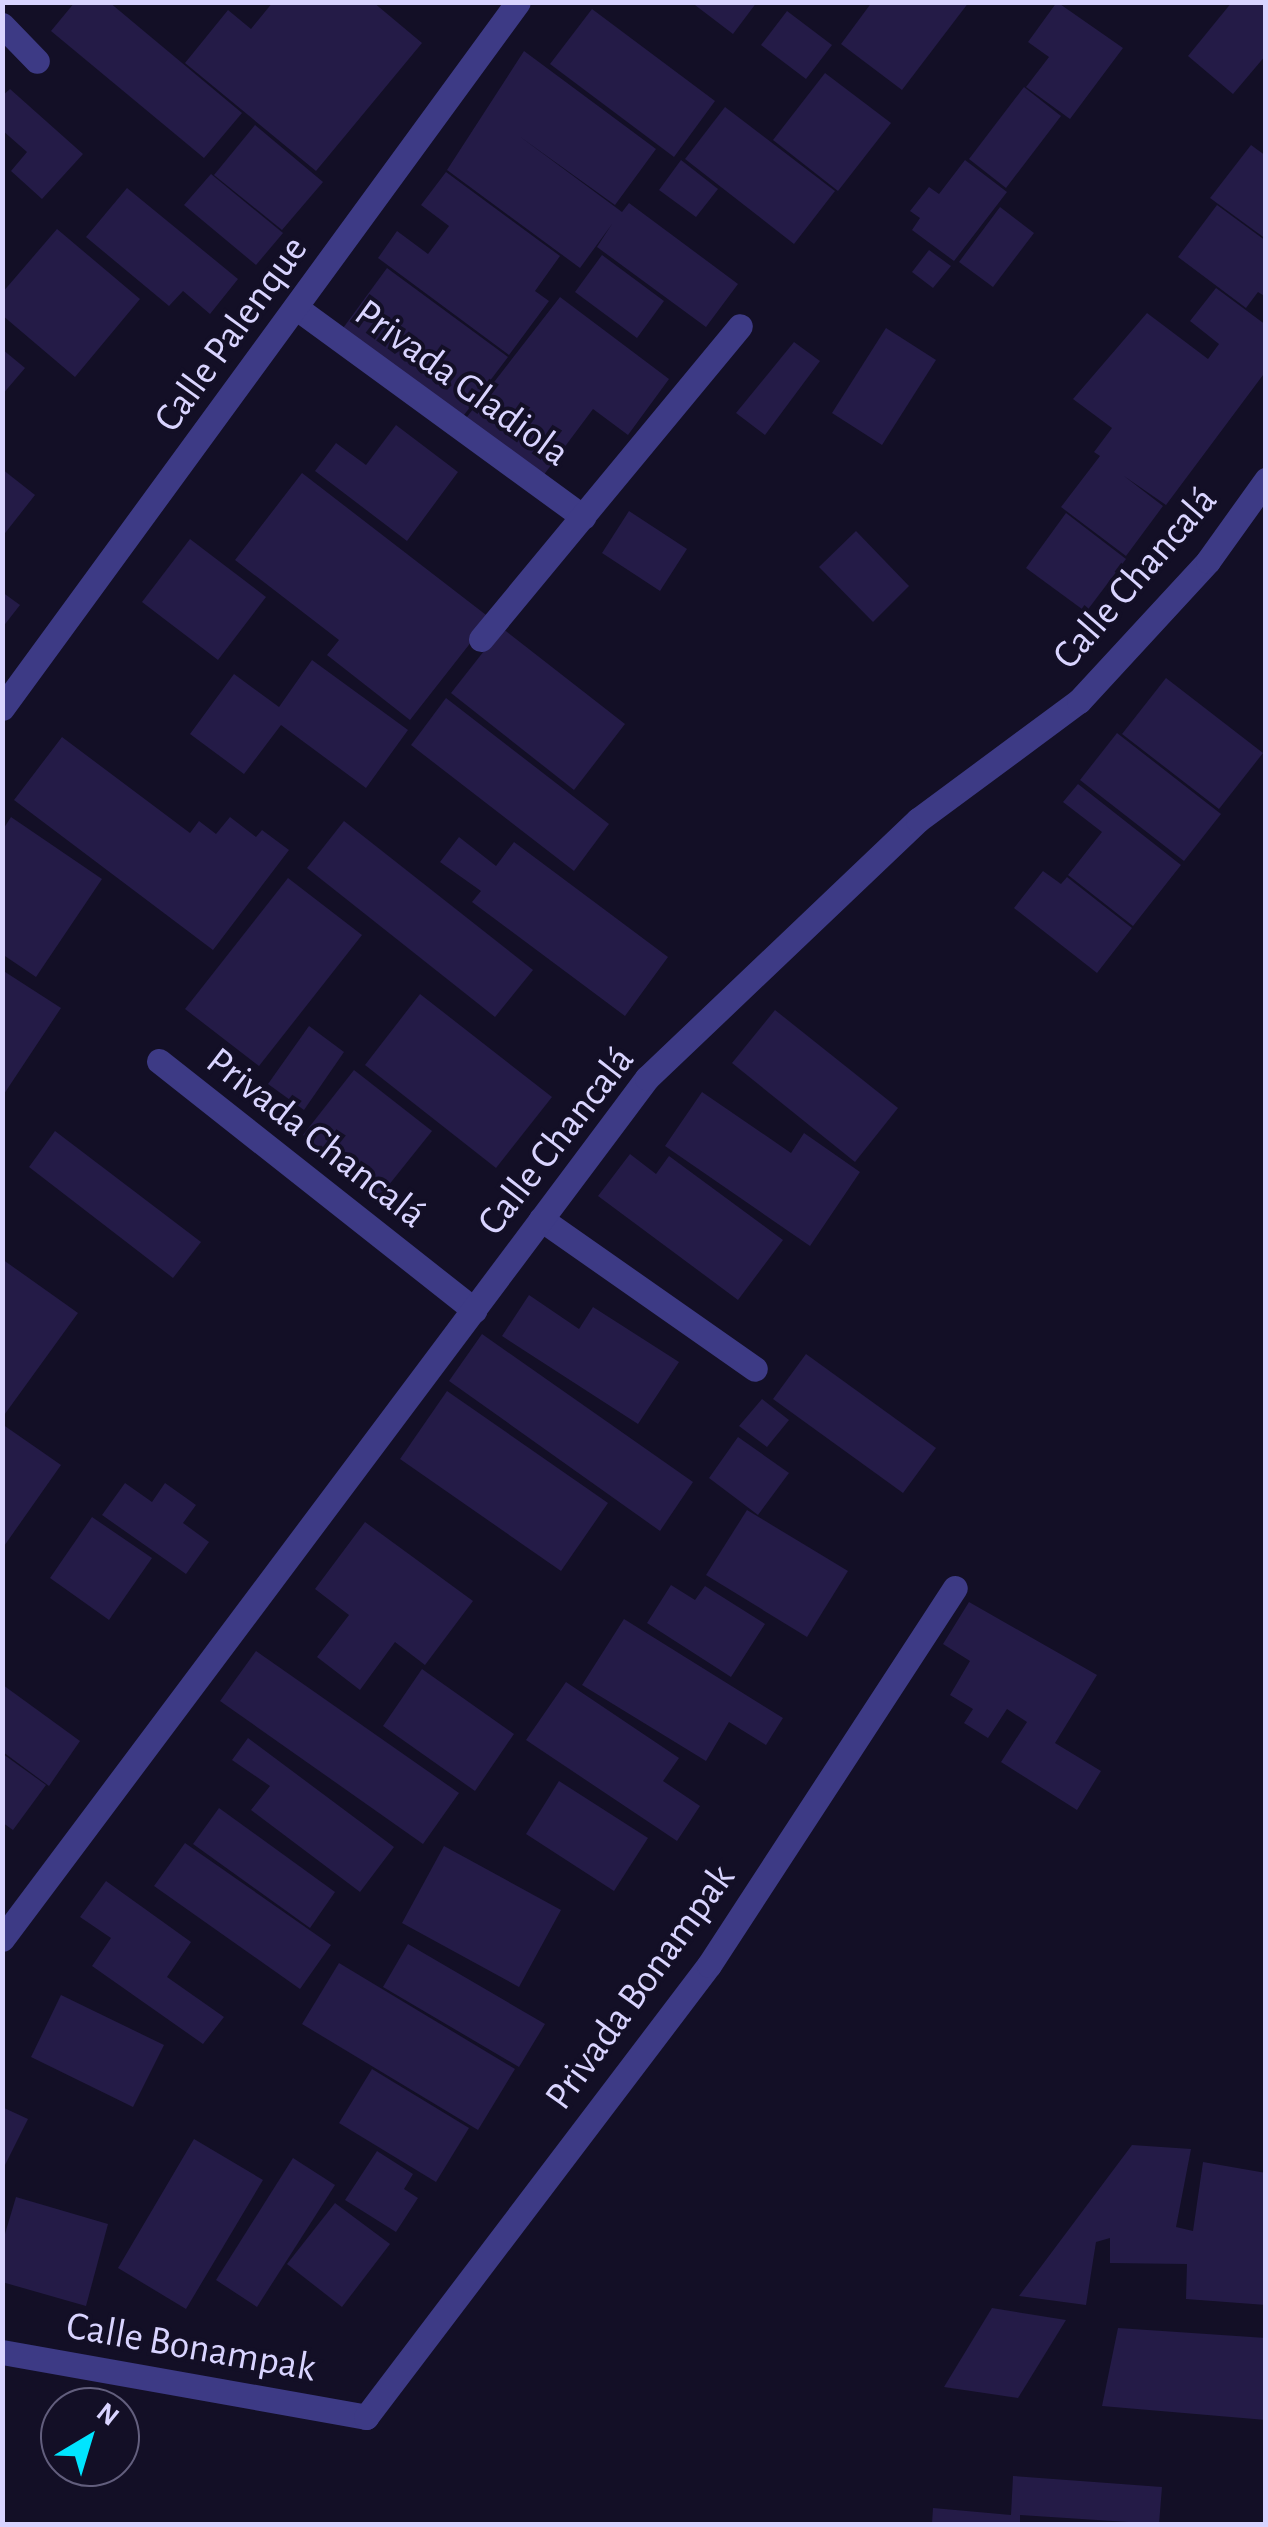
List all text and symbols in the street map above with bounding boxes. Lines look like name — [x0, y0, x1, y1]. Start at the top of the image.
street label: Calle Palenque — [144, 227, 318, 441]
street label: Privada Gladiola — [345, 289, 579, 477]
street label: Calle Chancalá — [1043, 477, 1227, 679]
street label: Privada Chancalá — [197, 1037, 435, 1239]
street label: Calle Chancalá — [467, 1037, 645, 1245]
street label: Privada Bonampak — [535, 1855, 745, 2119]
street label: Calle Bonampak — [63, 2301, 319, 2393]
north arrow — [40, 2387, 140, 2487]
text: N — [91, 2398, 124, 2432]

